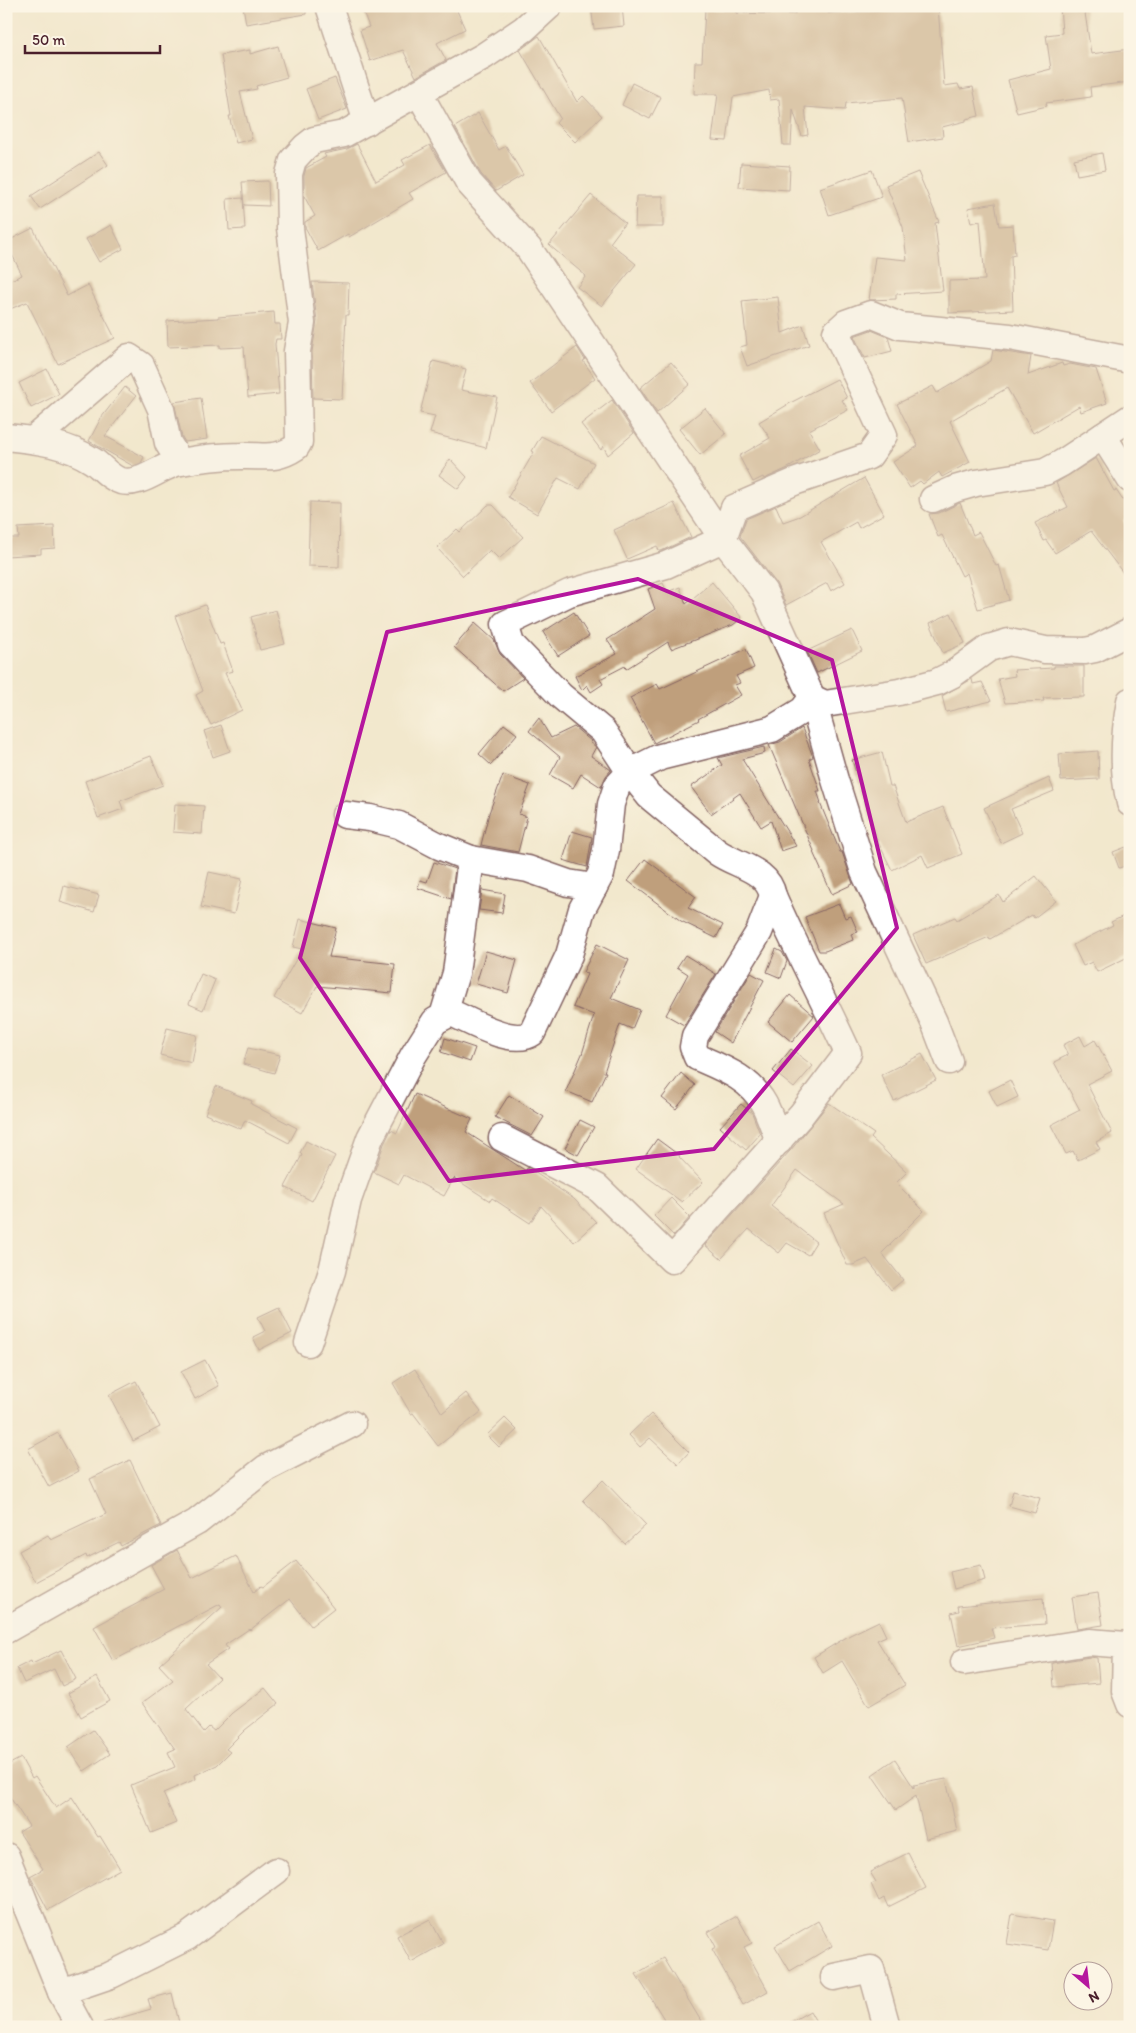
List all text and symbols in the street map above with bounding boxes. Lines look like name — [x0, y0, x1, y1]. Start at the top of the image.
scale bar — [25, 22, 160, 54]
text: 50 m — [32, 31, 65, 49]
north arrow — [1064, 1960, 1114, 2010]
text: N — [1086, 1987, 1102, 2007]

